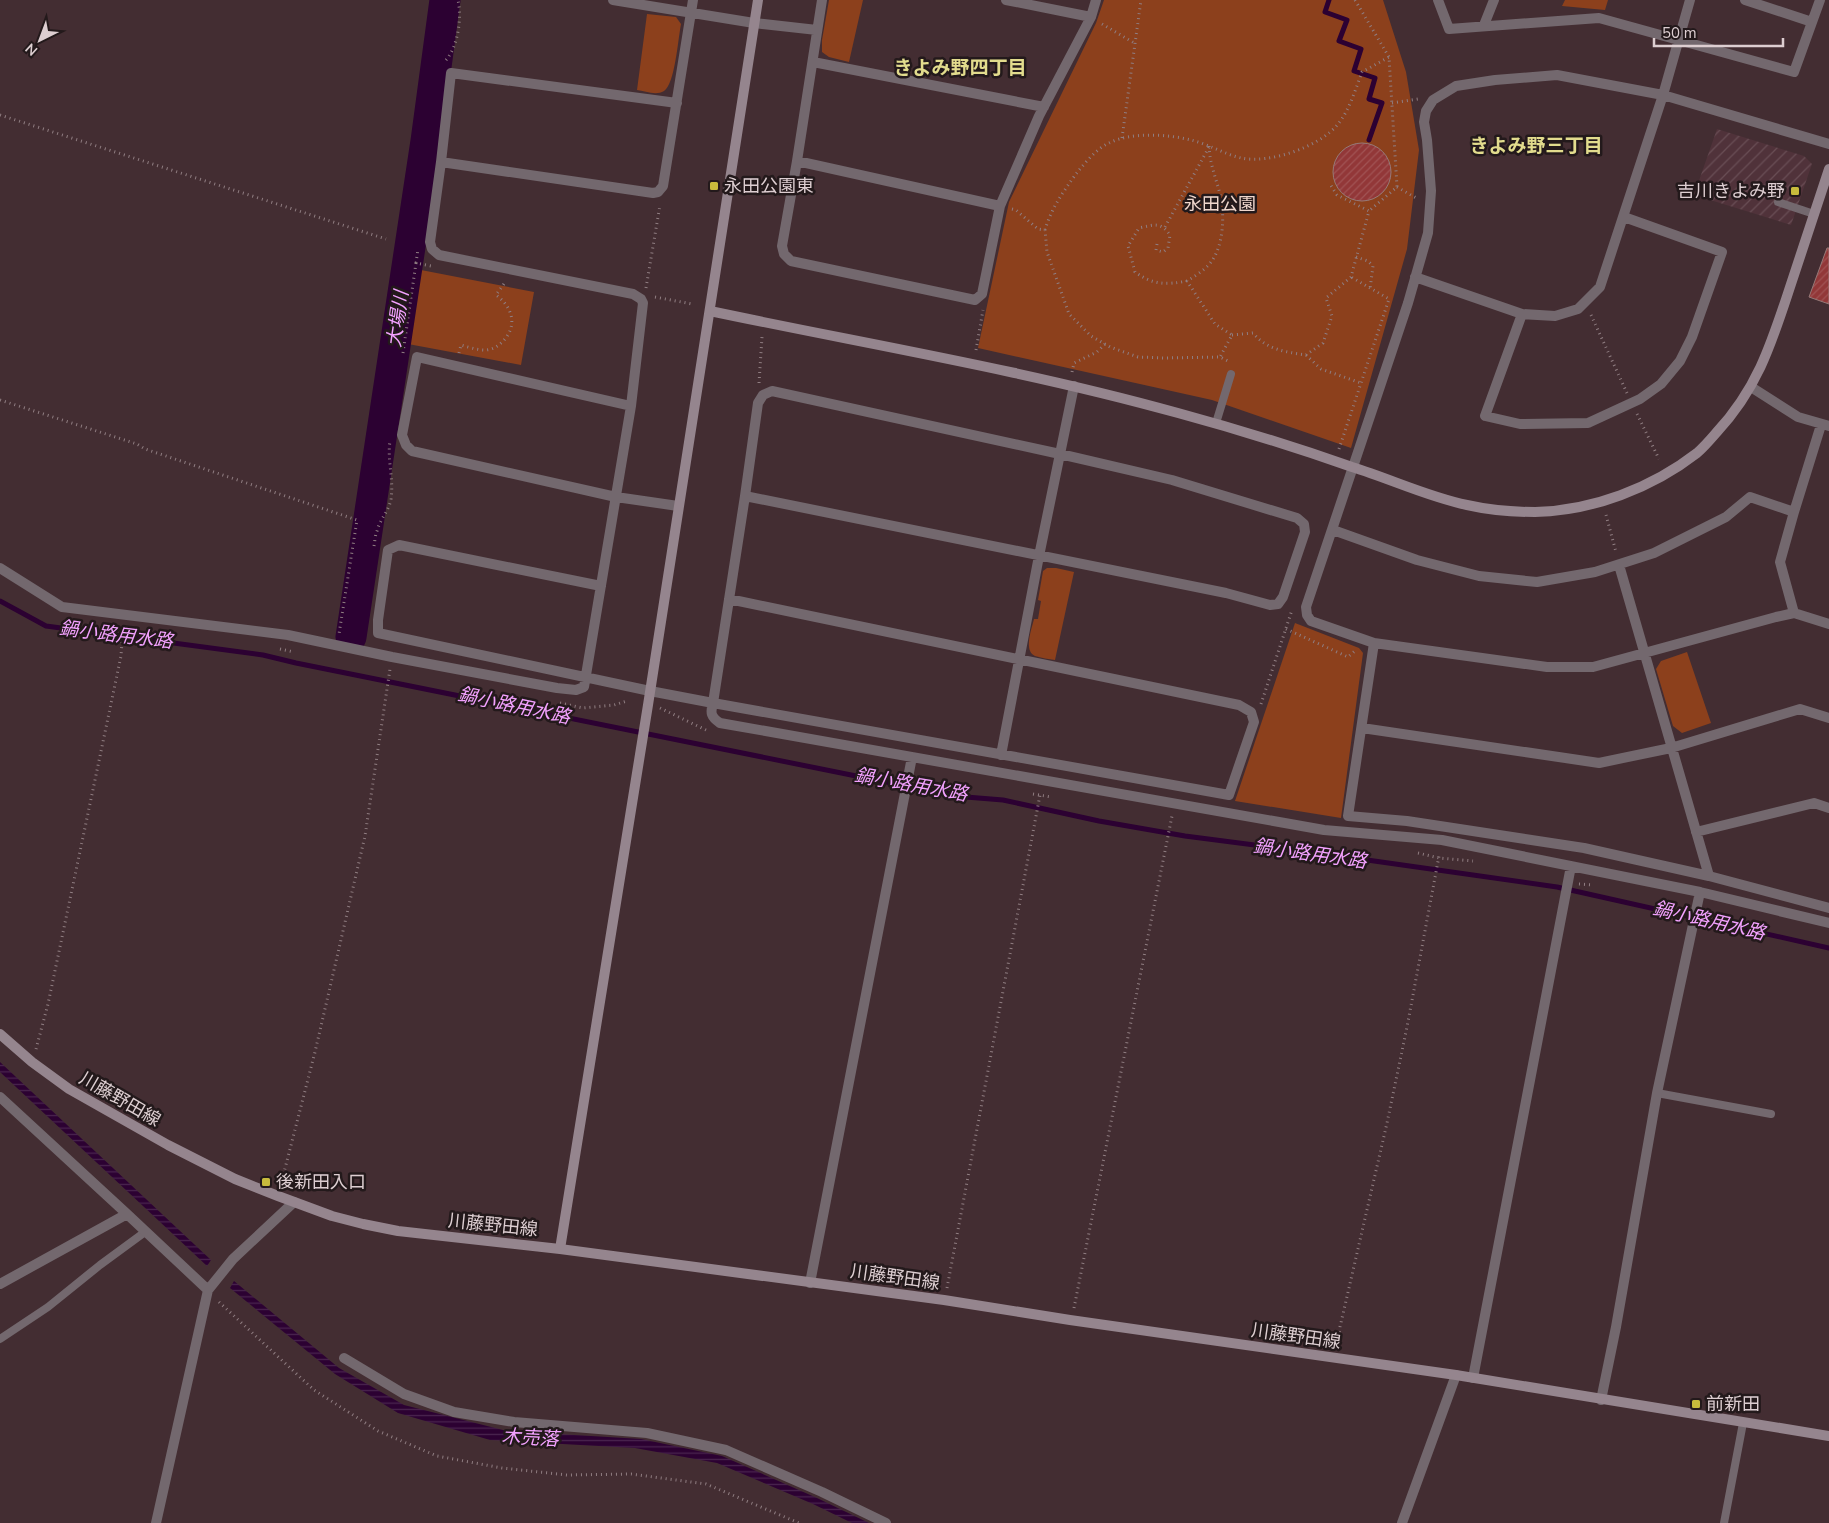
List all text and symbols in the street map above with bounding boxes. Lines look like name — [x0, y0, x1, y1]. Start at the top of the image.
north arrow — [15, 15, 65, 65]
scale bar — [1654, 15, 1783, 47]
text: 50 m — [1662, 23, 1697, 43]
text: N — [21, 39, 42, 60]
district label: きよみ野四丁目 — [893, 55, 1027, 81]
district label: きよみ野三丁目 — [1469, 133, 1603, 159]
place label: 永田公園東 — [724, 174, 814, 198]
place label: 吉川きよみ野 — [1677, 179, 1785, 203]
marker: 永田公園東 — [708, 180, 720, 192]
marker: 吉川きよみ野 — [1789, 185, 1801, 197]
park label: 永田公園 — [1184, 192, 1256, 216]
water label: 大場川 — [381, 287, 415, 349]
water label: 鍋小路用水路 — [58, 615, 176, 655]
water label: 鍋小路用水路 — [456, 681, 574, 731]
water label: 鍋小路用水路 — [853, 762, 971, 808]
water label: 鍋小路用水路 — [1252, 833, 1370, 875]
water label: 鍋小路用水路 — [1651, 896, 1769, 947]
street label: 川藤野田線 — [75, 1066, 165, 1132]
place label: 後新田入口 — [276, 1170, 366, 1194]
marker: 後新田入口 — [260, 1176, 272, 1188]
street label: 川藤野田線 — [447, 1208, 539, 1242]
street label: 川藤野田線 — [849, 1259, 941, 1295]
street label: 川藤野田線 — [1250, 1318, 1342, 1354]
place label: 前新田 — [1706, 1392, 1760, 1416]
marker: 前新田 — [1690, 1398, 1702, 1410]
water label: 木売落 — [501, 1424, 562, 1453]

